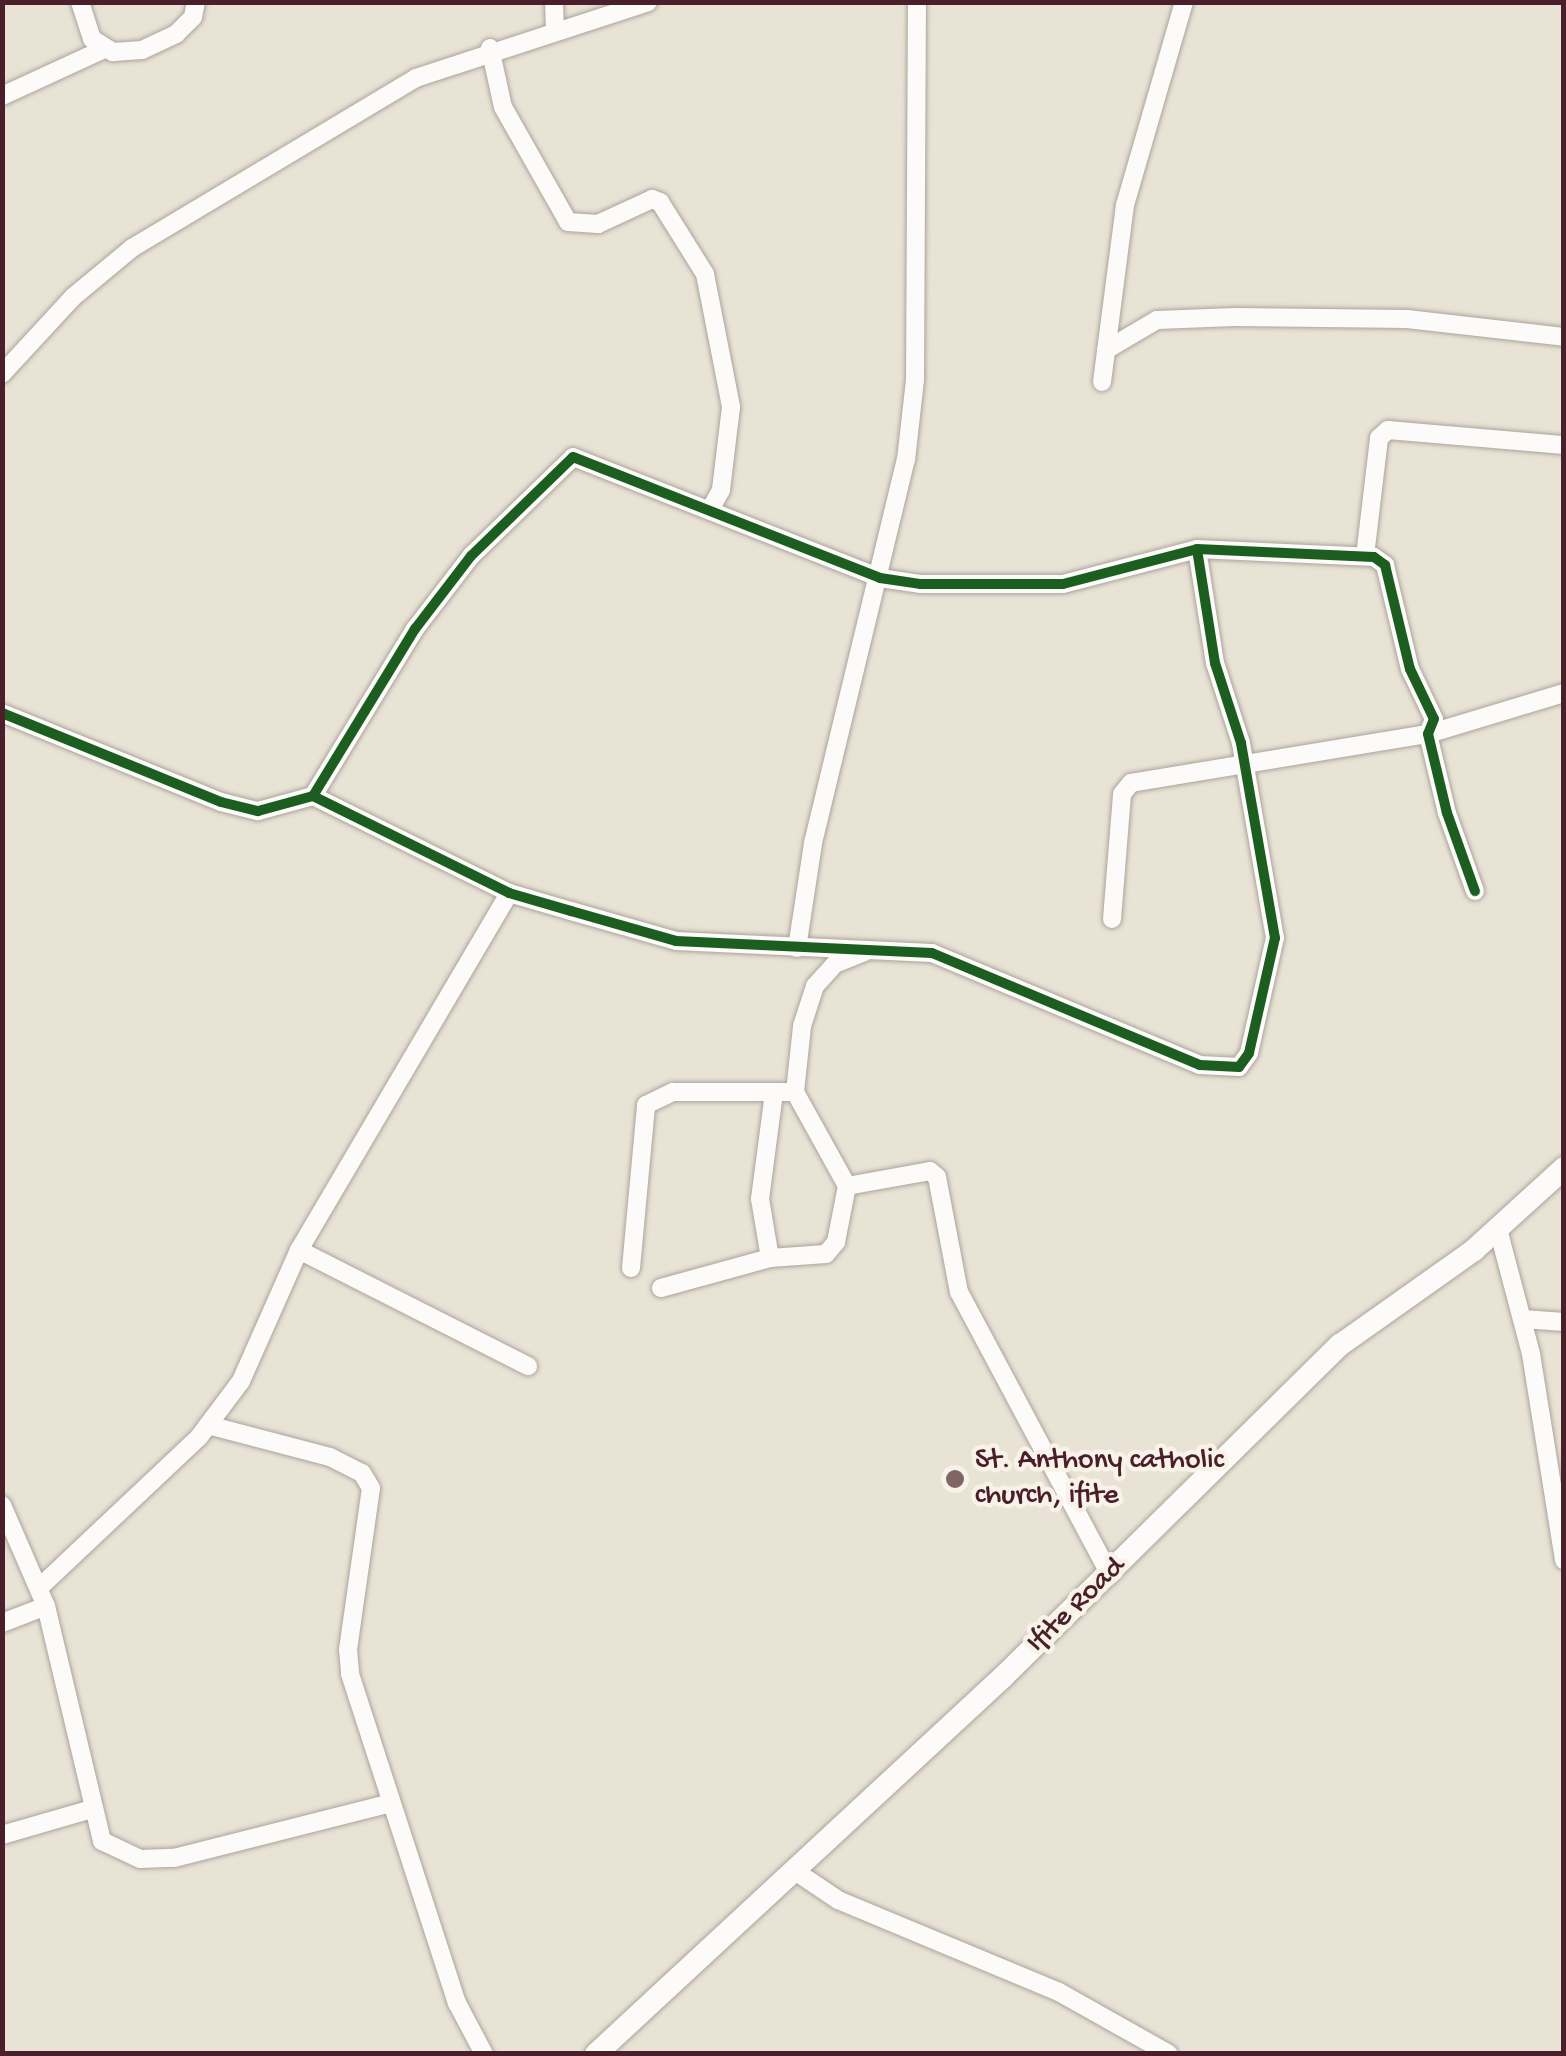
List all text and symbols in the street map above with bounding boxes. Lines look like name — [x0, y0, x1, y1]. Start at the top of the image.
place label: St. Anthony catholic church, ifite — [975, 1444, 1224, 1514]
marker: St. Anthony catholic church, ifite — [944, 1468, 966, 1490]
street label: Ifite Road — [1020, 1550, 1134, 1662]

